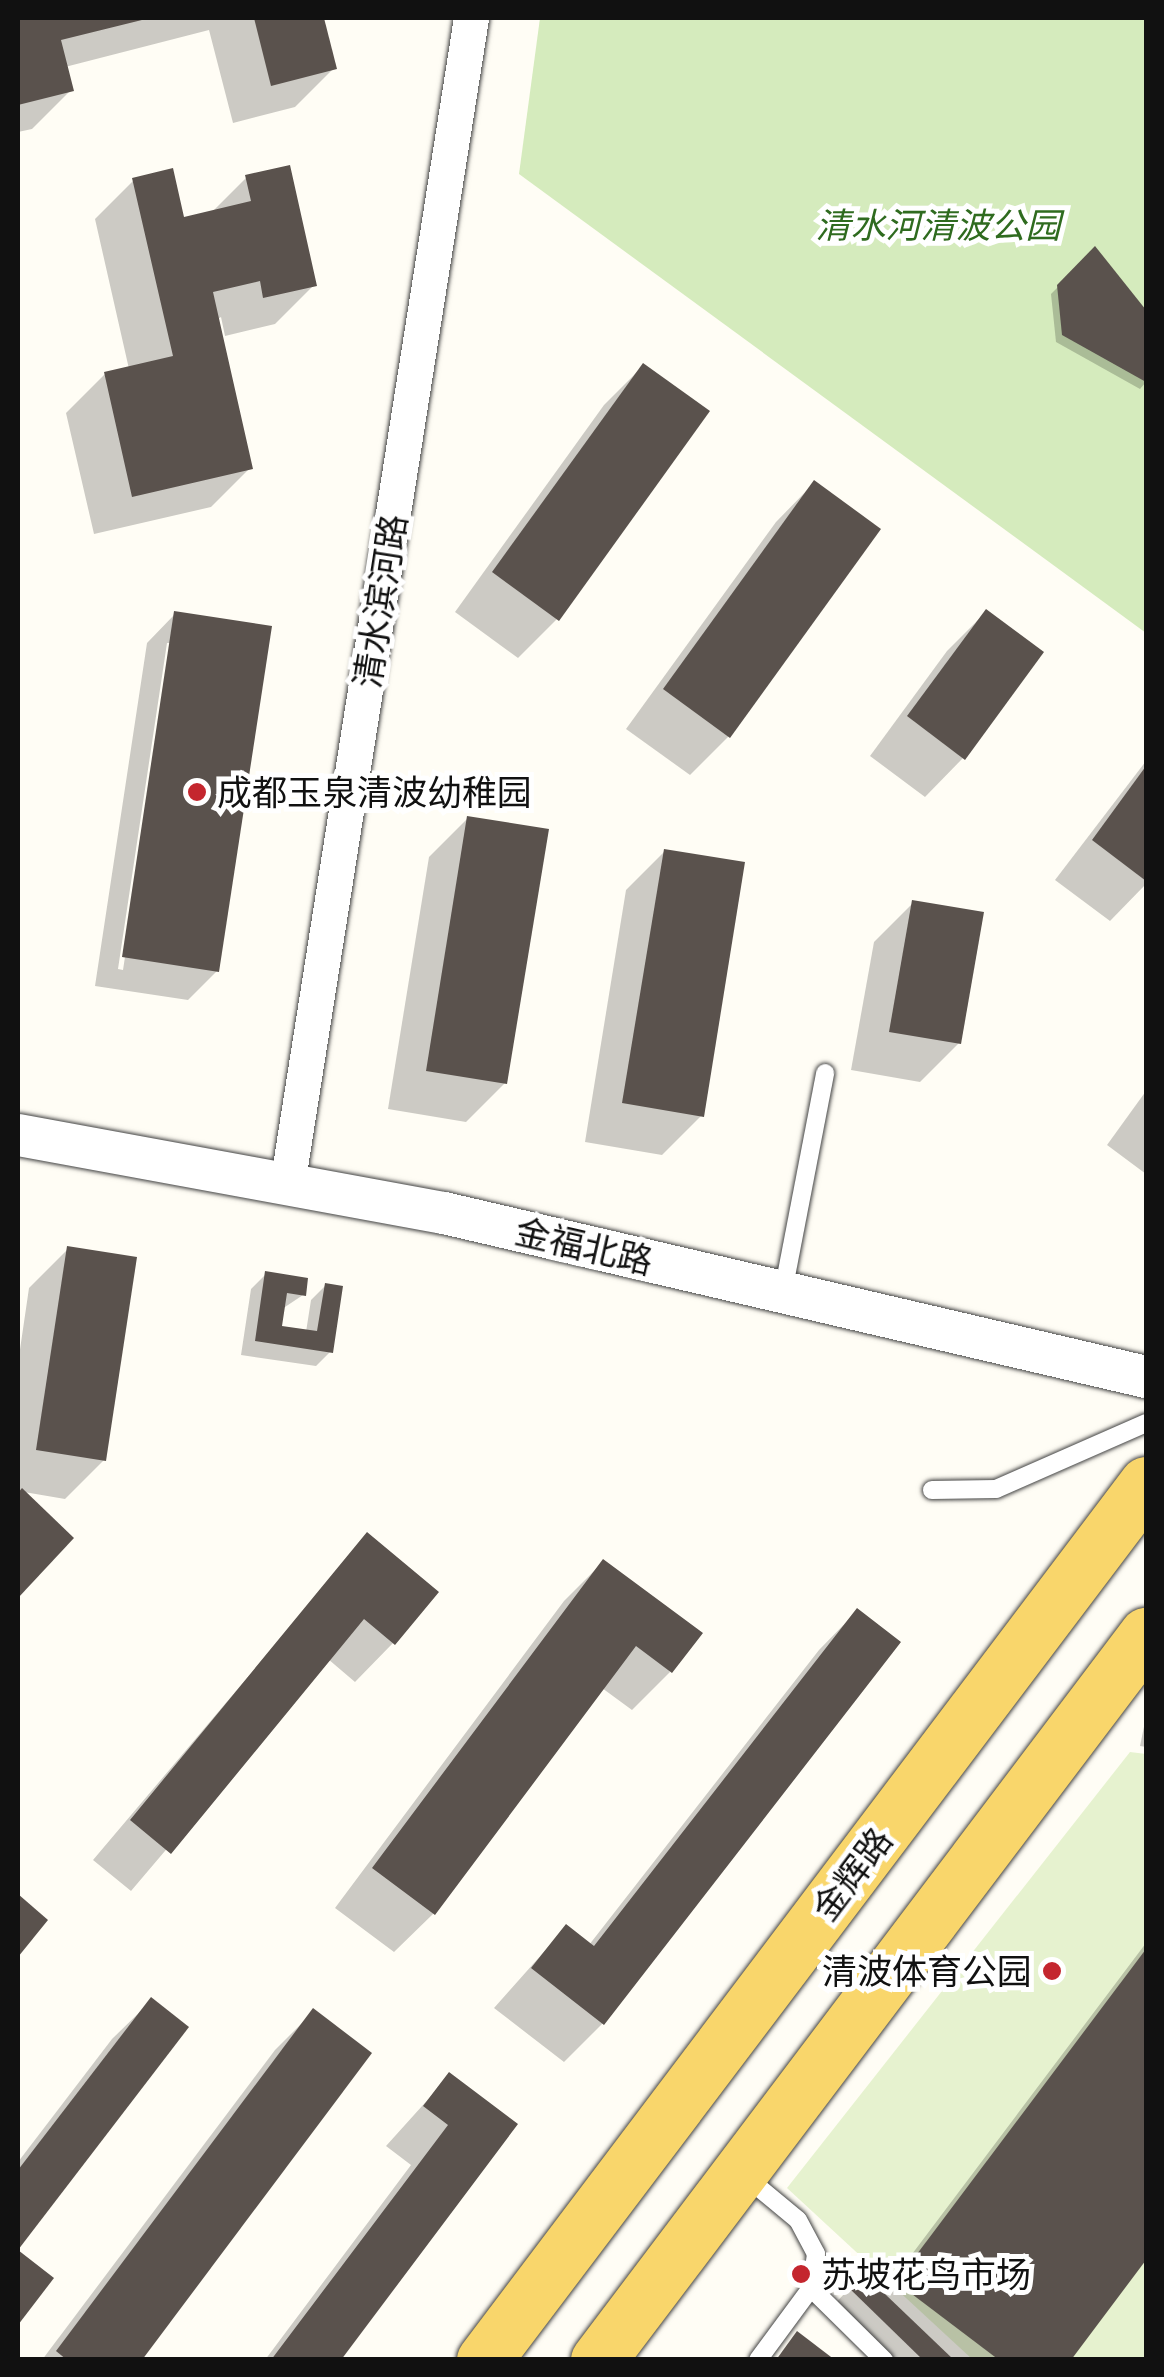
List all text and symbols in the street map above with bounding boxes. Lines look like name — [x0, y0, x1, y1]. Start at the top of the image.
park label: 清水河清波公园 — [816, 204, 1060, 246]
street label: 清水滨河路 — [346, 511, 414, 691]
place label: 成都玉泉清波幼稚园 — [217, 771, 532, 813]
marker: 成都玉泉清波幼稚园 — [186, 781, 208, 803]
street label: 金福北路 — [511, 1210, 657, 1282]
street label: 金辉路 — [804, 1819, 900, 1929]
place label: 清波体育公园 — [822, 1950, 1032, 1992]
marker: 清波体育公园 — [1041, 1960, 1063, 1982]
place label: 苏坡花鸟市场 — [821, 2253, 1031, 2295]
marker: 苏坡花鸟市场 — [790, 2263, 812, 2285]

